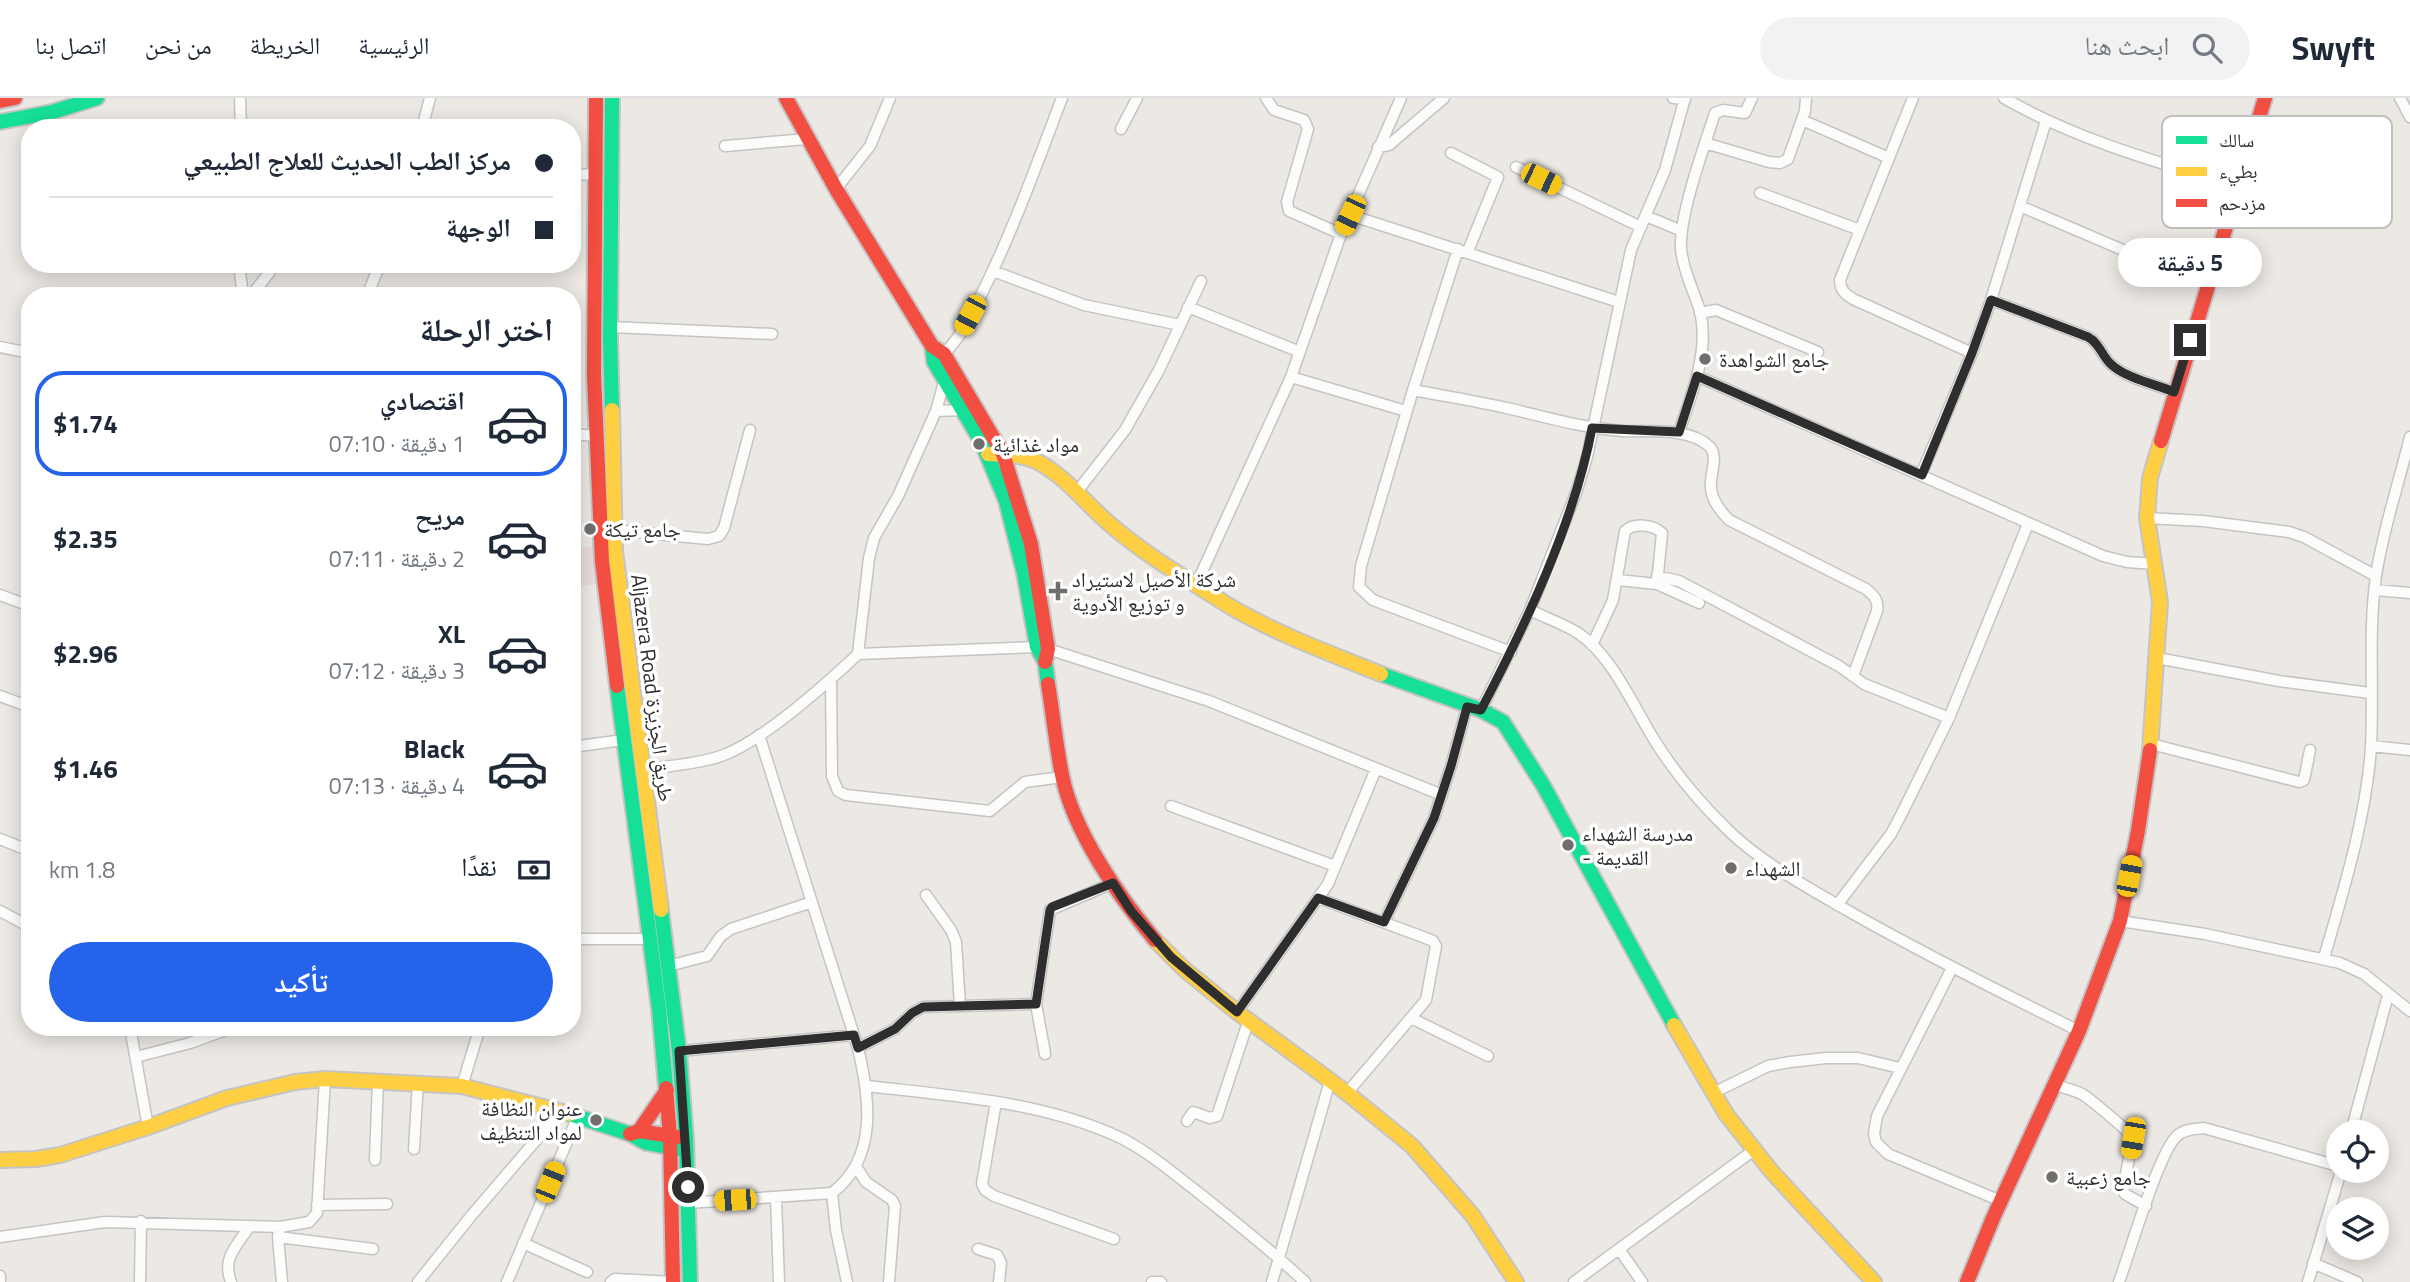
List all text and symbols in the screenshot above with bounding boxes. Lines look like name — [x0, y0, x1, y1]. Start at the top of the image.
search box — [1760, 17, 2250, 80]
text: Swyft — [2292, 23, 2375, 73]
text: ابحث هنا — [2085, 26, 2170, 65]
text: اتصل بنا — [35, 27, 107, 63]
text: من نحن — [145, 27, 212, 63]
text: الخريطة — [250, 27, 320, 63]
text: الرئيسية — [358, 27, 429, 63]
icon: search — [2188, 29, 2226, 67]
legend — [2162, 116, 2392, 228]
text: سالك — [2219, 125, 2254, 154]
text: مركز الطب الحديث للعلاج الطبيعي — [183, 141, 511, 180]
text: بطيء — [2219, 156, 2258, 187]
car — [1518, 160, 1565, 198]
text: مزدحم — [2219, 188, 2265, 217]
car — [1332, 192, 1369, 238]
text: الوجهة — [446, 208, 511, 247]
callout: 5 دقيقة — [2118, 238, 2262, 288]
text: 5 دقيقة — [2157, 245, 2223, 280]
car — [951, 292, 990, 338]
text: اختر الرحلة — [420, 305, 553, 353]
route end — [2174, 324, 2206, 356]
place label: جامع الشواهدة — [1719, 343, 1829, 375]
marker: جامع الشواهدة — [1697, 351, 1713, 367]
text: اقتصادي — [380, 381, 465, 420]
icon: car — [486, 392, 549, 455]
text: $1.74 — [53, 404, 118, 443]
text: 1 دقيقة · 07:10 — [329, 426, 465, 461]
place label: مواد غذائية — [993, 428, 1079, 460]
marker: مواد غذائية — [971, 436, 987, 452]
text: مريح — [415, 496, 465, 535]
icon: car — [486, 507, 549, 570]
place label: جامع تيكة — [604, 513, 681, 545]
text: $2.35 — [53, 519, 118, 558]
marker: جامع تيكة — [582, 521, 598, 537]
text: 2 دقيقة · 07:11 — [329, 541, 465, 576]
place label: شركة الأصيل لاستيراد و توزيع الأدوية — [1072, 563, 1236, 619]
street label: Aljazera Road طريق الجزيزة — [623, 572, 683, 804]
marker: شركة الأصيل لاستيراد و توزيع الأدوية — [1050, 583, 1066, 599]
text: XL — [438, 614, 465, 653]
icon: car — [486, 622, 549, 685]
text: $2.96 — [53, 634, 118, 673]
text: 3 دقيقة · 07:12 — [329, 653, 465, 688]
text: Black — [404, 729, 465, 768]
icon: car — [486, 737, 549, 800]
text: $1.46 — [53, 749, 118, 788]
text: 4 دقيقة · 07:13 — [329, 768, 465, 803]
place label: مدرسة الشهداء - القديمة — [1582, 817, 1693, 873]
marker: مدرسة الشهداء - القديمة — [1560, 837, 1576, 853]
text: نقدًا — [461, 847, 497, 886]
icon: cash — [515, 851, 553, 889]
text: 1.8 km — [49, 852, 115, 887]
place label: الشهداء — [1745, 852, 1801, 884]
car — [2115, 853, 2144, 899]
marker: الشهداء — [1723, 860, 1739, 876]
button: تأكيد — [49, 942, 553, 1022]
place label: عنوان النظافة لمواد التنظيف — [480, 1092, 582, 1148]
marker: عنوان النظافة لمواد التنظيف — [588, 1112, 604, 1128]
car — [2120, 1115, 2147, 1161]
map controls — [2326, 1120, 2389, 1260]
button: locate — [2326, 1120, 2389, 1183]
car — [533, 1159, 568, 1205]
place label: جامع زعبية — [2066, 1161, 2151, 1193]
marker: جامع زعبية — [2044, 1169, 2060, 1185]
route start — [672, 1171, 704, 1203]
car — [714, 1188, 757, 1212]
button: layers — [2326, 1197, 2389, 1260]

